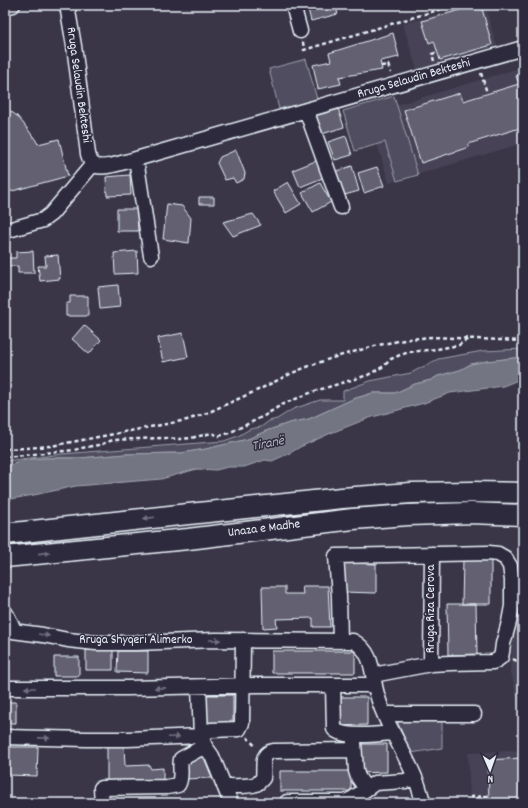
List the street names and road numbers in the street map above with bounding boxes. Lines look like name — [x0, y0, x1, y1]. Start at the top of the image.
street label: Rruga Selaudin Bekteshi — [60, 26, 96, 145]
street label: Rruga Selaudin Bekteshi — [355, 54, 473, 104]
street label: Unaza e Madhe — [227, 515, 301, 543]
street label: Rruga Riza Cerova — [422, 564, 441, 653]
street label: Rruga Shyqeri Alimerko — [79, 631, 193, 650]

